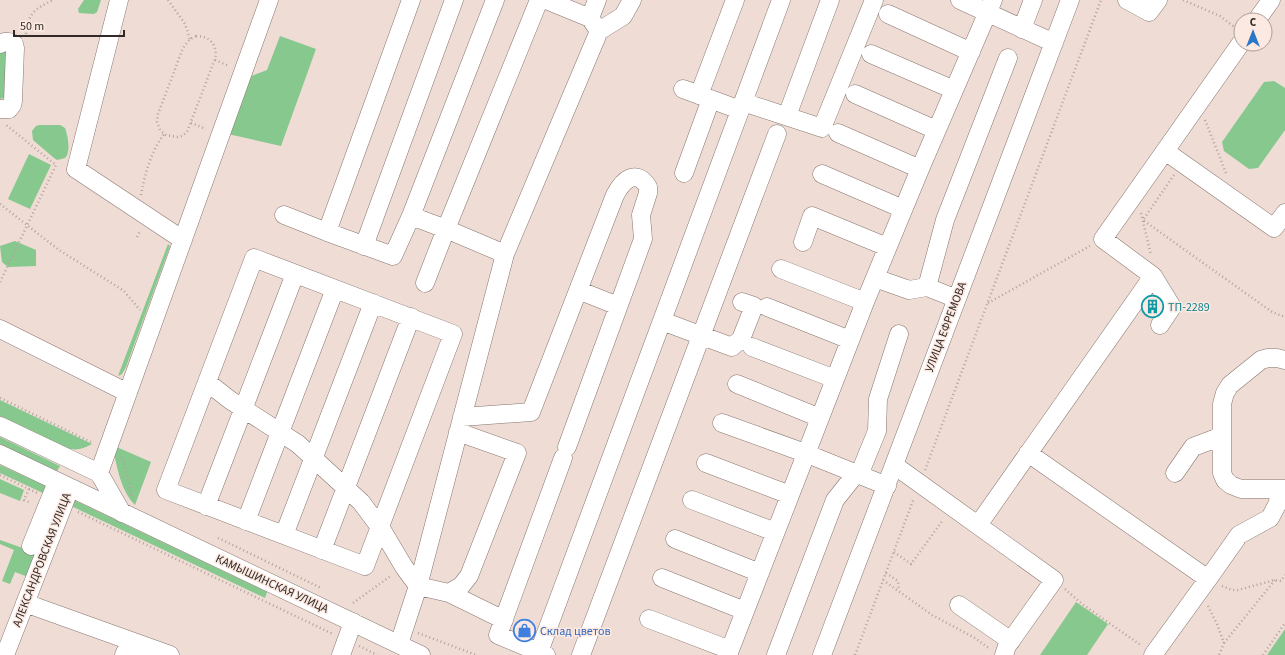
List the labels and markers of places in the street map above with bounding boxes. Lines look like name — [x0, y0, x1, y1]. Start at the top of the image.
building icon: ТП-2289 — [1139, 294, 1165, 320]
place label: ТП-2289 — [1168, 299, 1210, 316]
shop icon: Склад цветов — [512, 618, 538, 644]
place label: Склад цветов — [540, 623, 611, 640]

